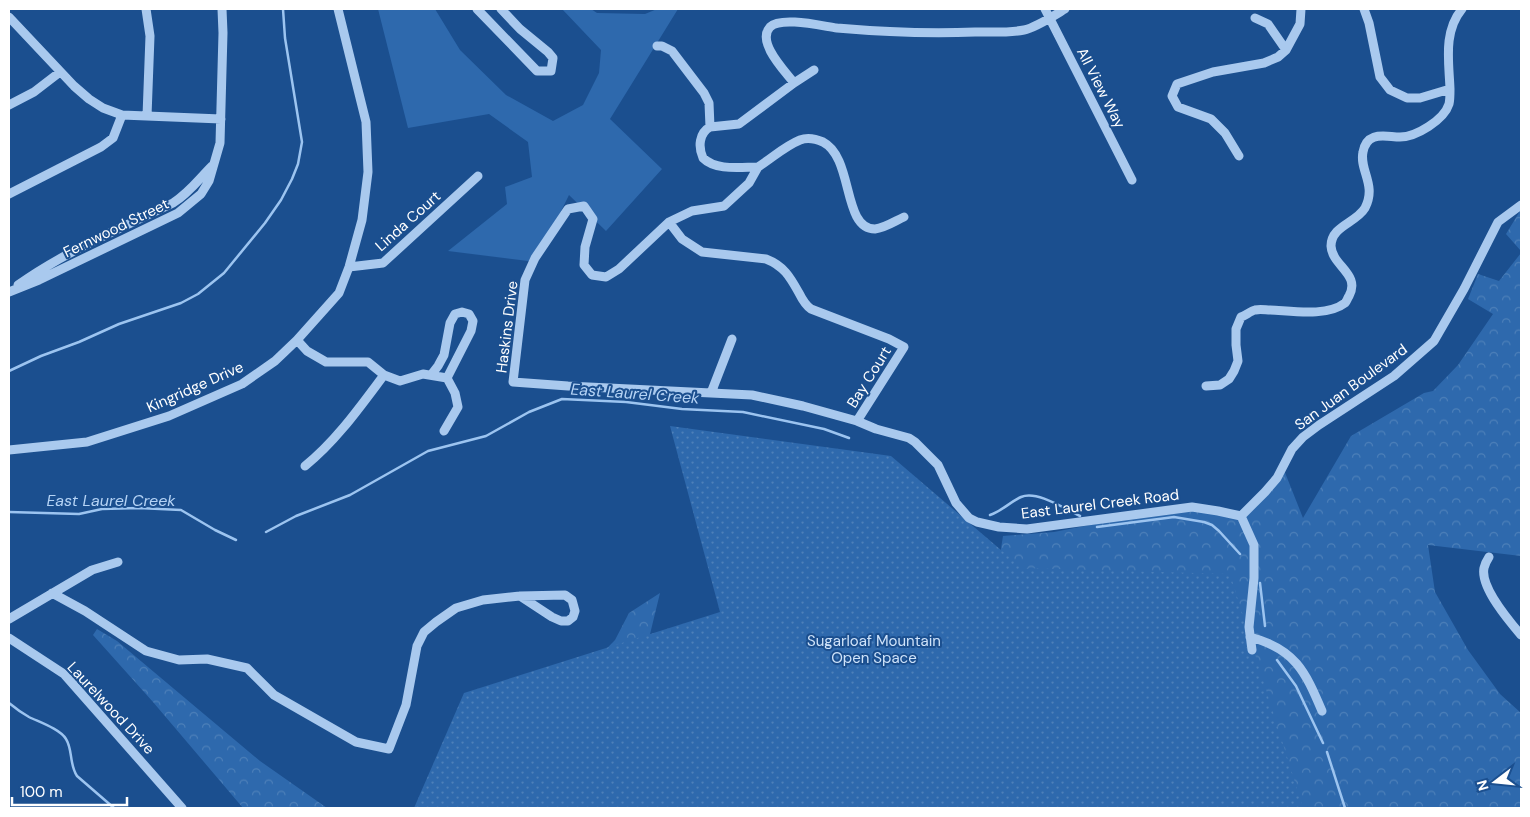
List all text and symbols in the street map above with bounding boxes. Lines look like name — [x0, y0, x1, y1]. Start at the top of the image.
street label: All View Way — [1072, 44, 1130, 132]
street label: Linda Court — [371, 186, 445, 256]
street label: Fernwood Street — [60, 194, 172, 262]
street label: Haskins Drive — [491, 280, 523, 374]
street label: San Juan Boulevard — [1291, 339, 1411, 435]
street label: Bay Court — [842, 342, 896, 412]
street label: Kingridge Drive — [143, 357, 247, 417]
water label: East Laurel Creek — [570, 379, 701, 409]
street label: East Laurel Creek Road — [1020, 484, 1180, 524]
water label: East Laurel Creek — [46, 490, 176, 511]
park label: Sugarloaf Mountain Open Space — [807, 631, 941, 668]
street label: Laurelwood Drive — [63, 657, 159, 759]
north arrow — [1470, 757, 1520, 807]
scale bar — [12, 774, 128, 806]
text: N — [1472, 778, 1493, 793]
text: 100 m — [20, 782, 63, 802]

